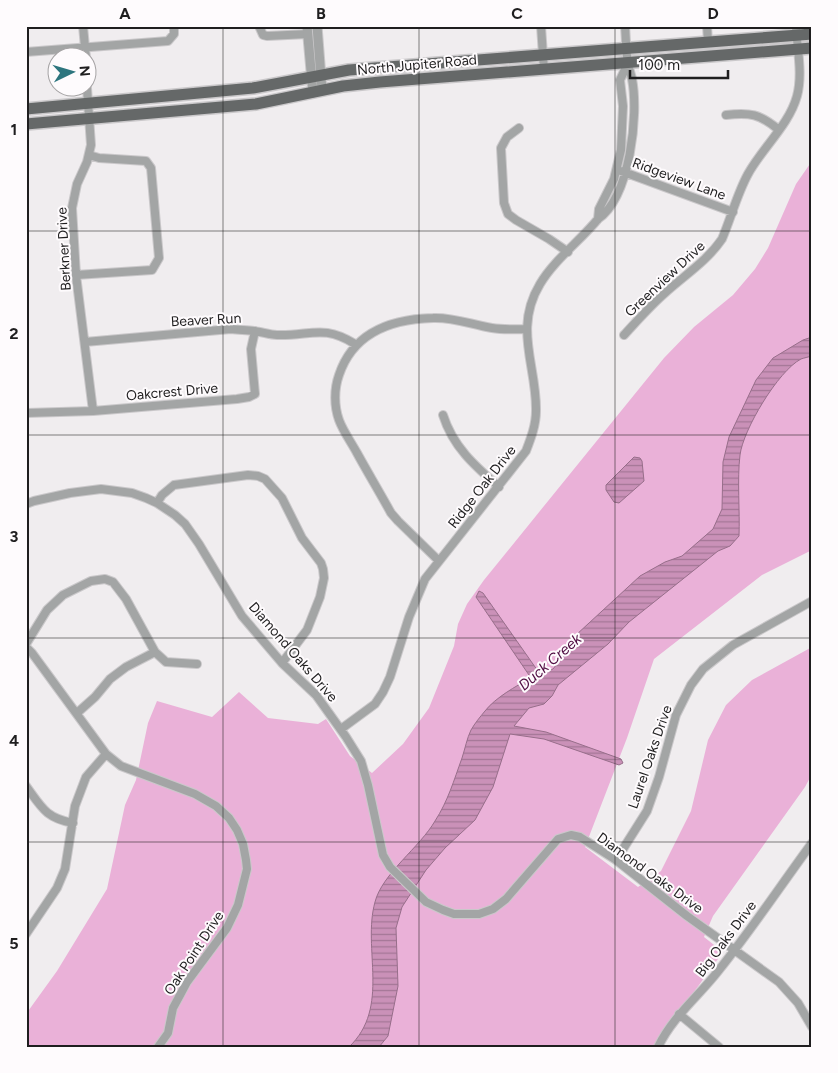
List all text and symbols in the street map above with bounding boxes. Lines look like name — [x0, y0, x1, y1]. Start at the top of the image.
text: A — [119, 4, 131, 23]
text: B — [316, 4, 326, 23]
text: C — [511, 4, 523, 23]
text: D — [707, 4, 719, 23]
north arrow — [48, 48, 98, 98]
scale bar — [630, 48, 728, 80]
street label: North Jupiter Road — [356, 51, 478, 79]
text: 100 m — [638, 56, 680, 74]
text: N — [76, 65, 93, 77]
text: 1 — [11, 120, 17, 139]
street label: Ridgeview Lane — [630, 154, 728, 204]
street label: Berkner Drive — [53, 206, 75, 291]
street label: Greenview Drive — [621, 237, 709, 320]
street label: Beaver Run — [170, 310, 242, 330]
text: 2 — [9, 324, 19, 343]
street label: Oakcrest Drive — [125, 379, 219, 404]
street label: Ridge Oak Drive — [444, 442, 520, 532]
text: 3 — [10, 527, 19, 546]
street label: Diamond Oaks Drive — [245, 599, 341, 706]
water label: Duck Creek — [515, 629, 586, 694]
street label: Laurel Oaks Drive — [624, 703, 676, 811]
text: 4 — [9, 731, 19, 750]
street label: Diamond Oaks Drive — [594, 829, 707, 917]
street label: Big Oaks Drive — [692, 897, 760, 980]
street label: Oak Point Drive — [161, 908, 228, 998]
text: 5 — [9, 934, 19, 953]

